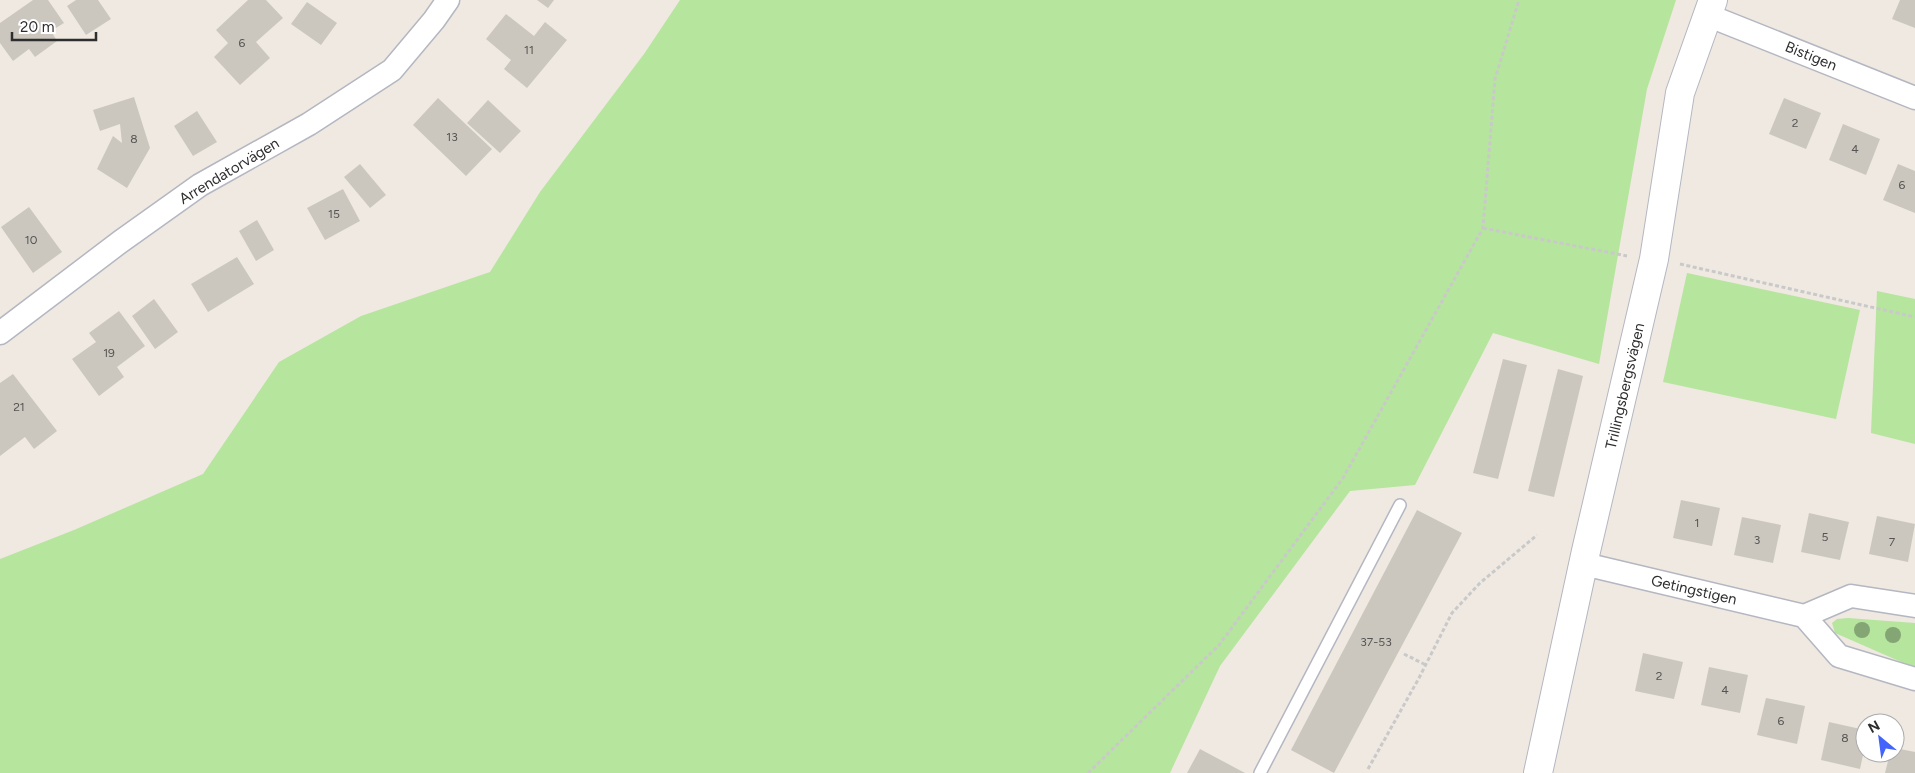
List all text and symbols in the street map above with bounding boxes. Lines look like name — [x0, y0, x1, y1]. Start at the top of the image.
scale bar — [12, 10, 96, 42]
text: 20 m — [20, 18, 54, 36]
house number: 6 — [239, 36, 246, 50]
street label: Bistigen — [1783, 38, 1839, 74]
house number: 11 — [524, 43, 534, 57]
house number: 2 — [1792, 116, 1798, 130]
house number: 13 — [446, 130, 458, 144]
house number: 8 — [130, 132, 138, 146]
street label: Arrendatorvägen — [176, 134, 282, 208]
house number: 4 — [1851, 142, 1859, 156]
house number: 6 — [1899, 178, 1906, 192]
house number: 15 — [328, 207, 340, 221]
house number: 10 — [25, 233, 38, 247]
street label: Trillingsbergsvägen — [1602, 321, 1648, 451]
house number: 19 — [103, 346, 115, 360]
house number: 21 — [13, 400, 25, 414]
house number: 1 — [1695, 516, 1699, 530]
house number: 5 — [1822, 530, 1829, 544]
house number: 3 — [1754, 533, 1760, 547]
house number: 7 — [1889, 535, 1896, 549]
street label: Getingstigen — [1649, 571, 1739, 609]
house number: 37-53 — [1360, 635, 1392, 649]
house number: 2 — [1656, 669, 1662, 683]
house number: 4 — [1721, 683, 1729, 697]
north arrow — [1855, 713, 1905, 763]
house number: 6 — [1778, 714, 1785, 728]
text: N — [1865, 717, 1883, 737]
house number: 8 — [1841, 731, 1849, 745]

